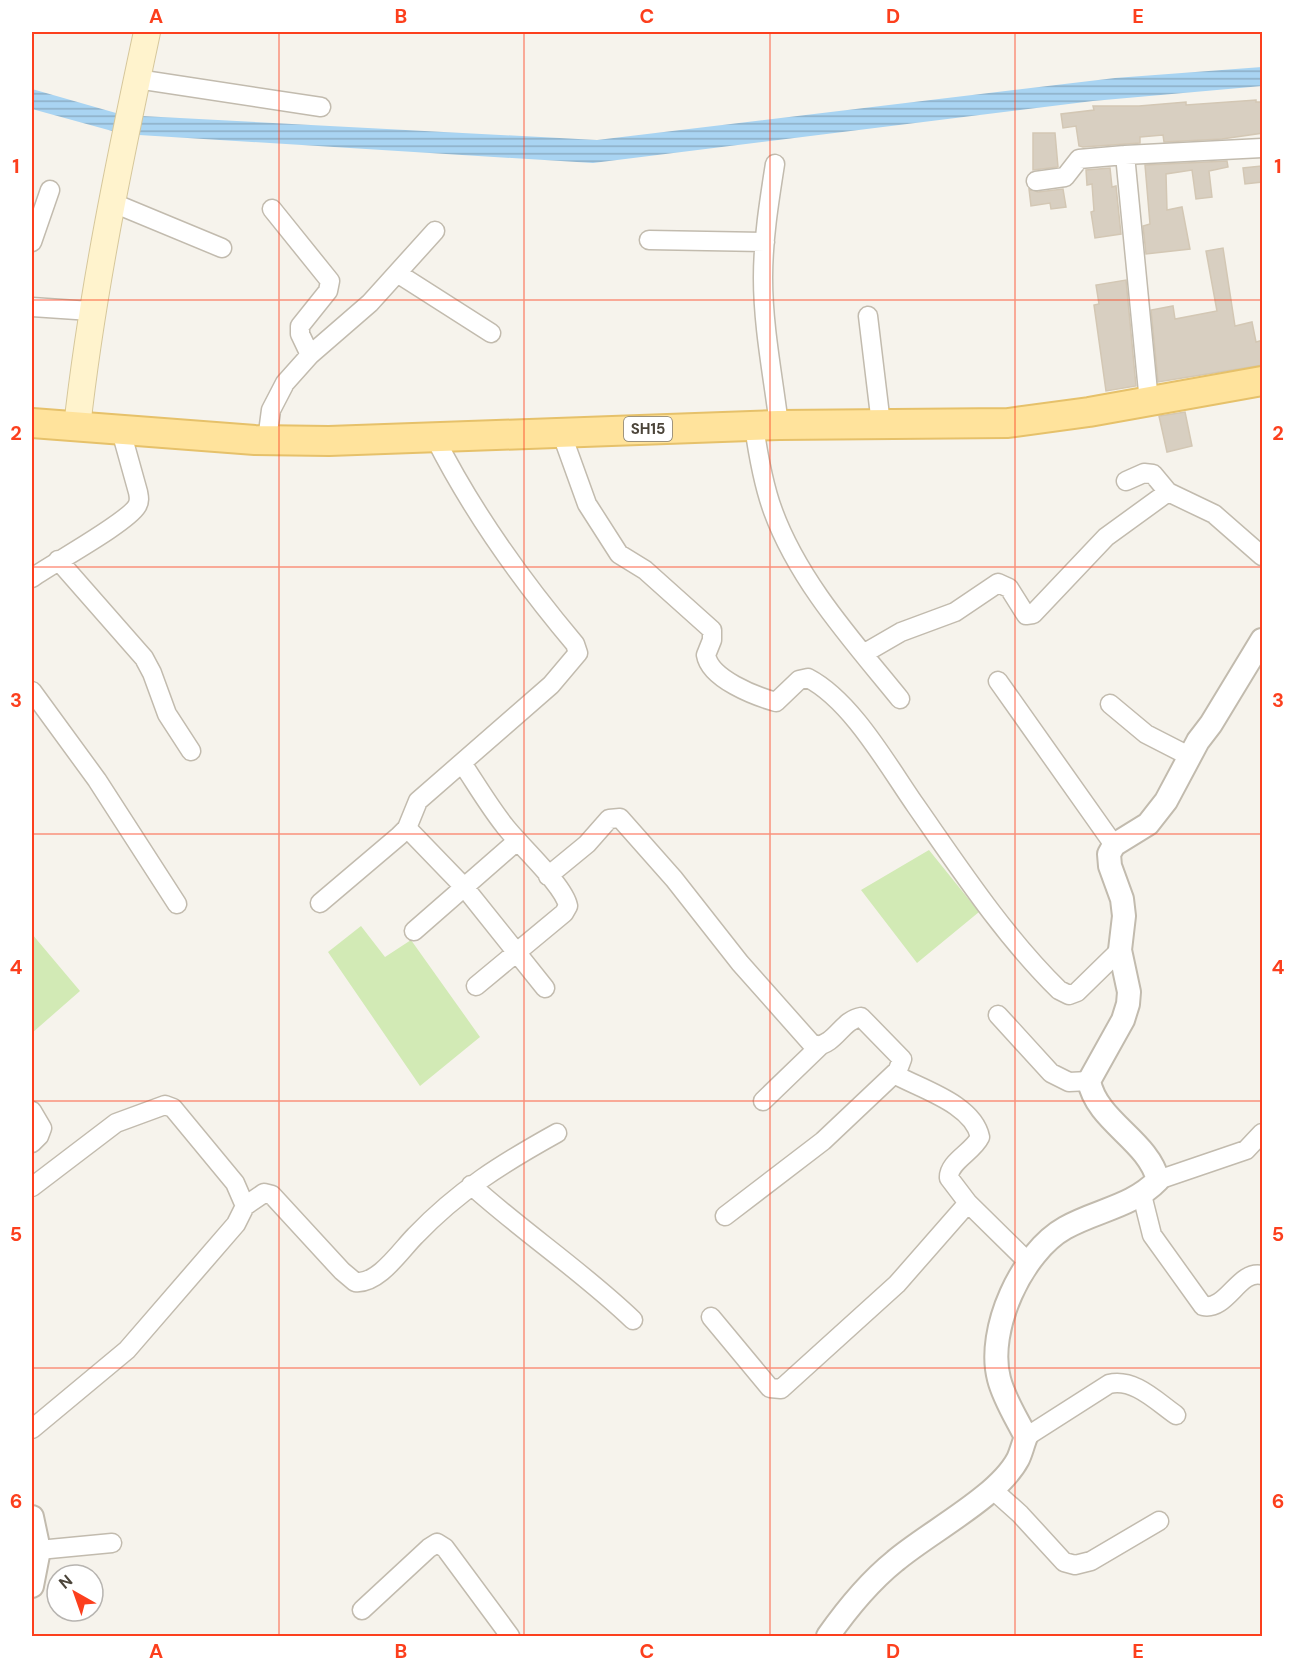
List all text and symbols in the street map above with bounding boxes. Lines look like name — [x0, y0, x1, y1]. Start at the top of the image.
text: A — [149, 3, 163, 29]
text: B — [395, 3, 407, 29]
text: C — [640, 3, 654, 29]
text: D — [886, 3, 900, 29]
text: E — [1132, 3, 1144, 29]
text: 1 — [12, 153, 20, 179]
text: 1 — [1274, 153, 1282, 179]
road number: SH15 — [624, 417, 672, 441]
text: 2 — [10, 420, 22, 446]
text: 2 — [1272, 420, 1284, 446]
text: 3 — [10, 687, 22, 713]
text: 3 — [1272, 687, 1284, 713]
text: 4 — [10, 954, 23, 980]
text: 4 — [1272, 954, 1285, 980]
text: 5 — [10, 1221, 22, 1247]
text: 5 — [1272, 1221, 1284, 1247]
text: 6 — [10, 1488, 22, 1514]
text: 6 — [1272, 1488, 1284, 1514]
north arrow — [45, 1563, 105, 1623]
text: N — [54, 1570, 77, 1594]
text: A — [149, 1638, 163, 1664]
text: B — [395, 1638, 407, 1664]
text: C — [640, 1638, 654, 1664]
text: D — [886, 1638, 900, 1664]
text: E — [1132, 1638, 1144, 1664]

